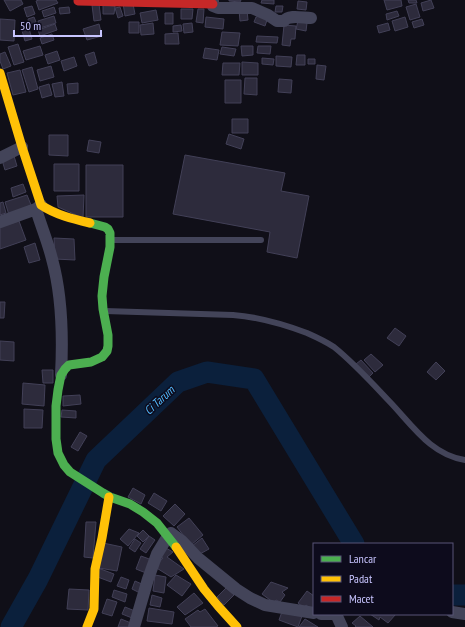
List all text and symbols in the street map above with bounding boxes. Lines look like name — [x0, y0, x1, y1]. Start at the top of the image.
scale bar — [14, 12, 101, 38]
text: 50 m — [20, 18, 41, 33]
water label: Ci Tarum — [141, 382, 178, 418]
legend — [313, 543, 453, 615]
text: Lancar — [349, 551, 377, 566]
text: Padat — [349, 571, 373, 586]
text: Macet — [349, 591, 374, 606]

